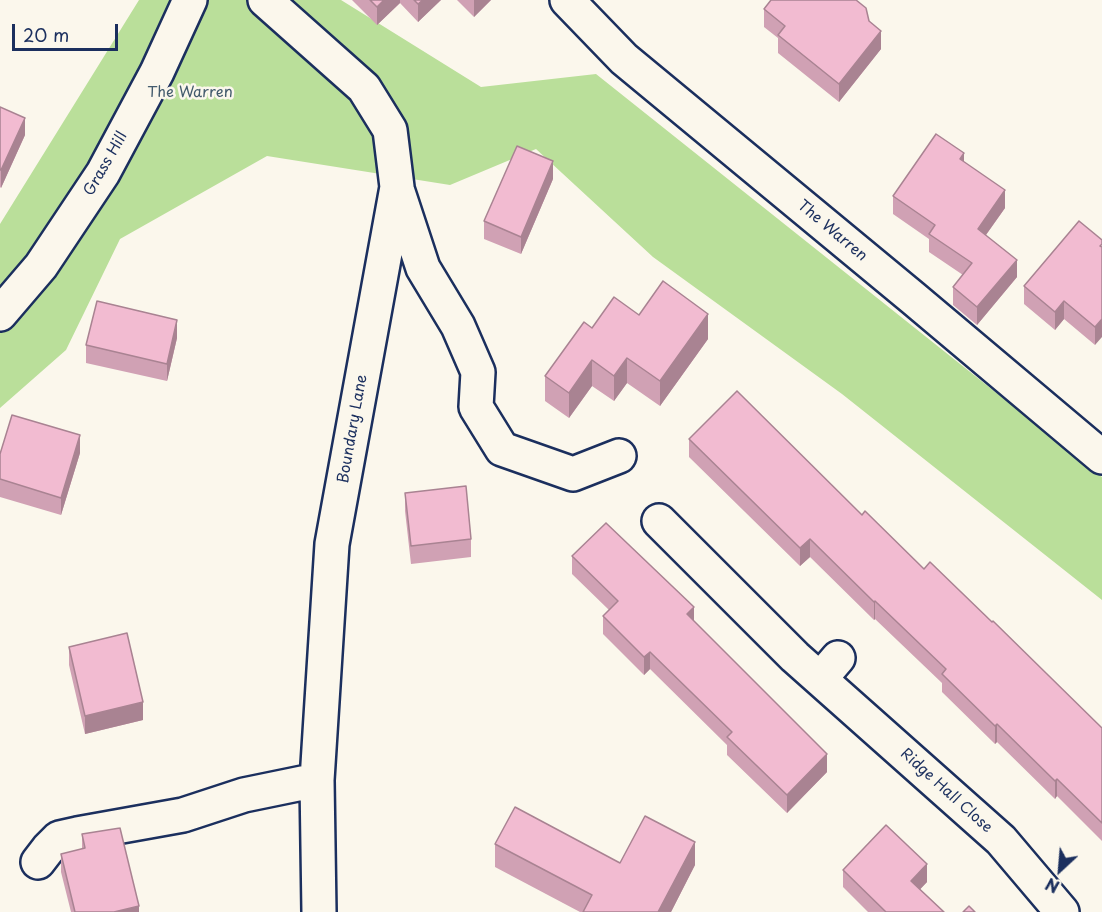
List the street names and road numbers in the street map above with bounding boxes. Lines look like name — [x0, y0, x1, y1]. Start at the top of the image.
street label: Grass Hill — [80, 129, 132, 199]
street label: The Warren — [794, 197, 870, 265]
street label: Boundary Lane — [335, 373, 371, 485]
street label: Ridge Hall Close — [896, 745, 996, 837]

